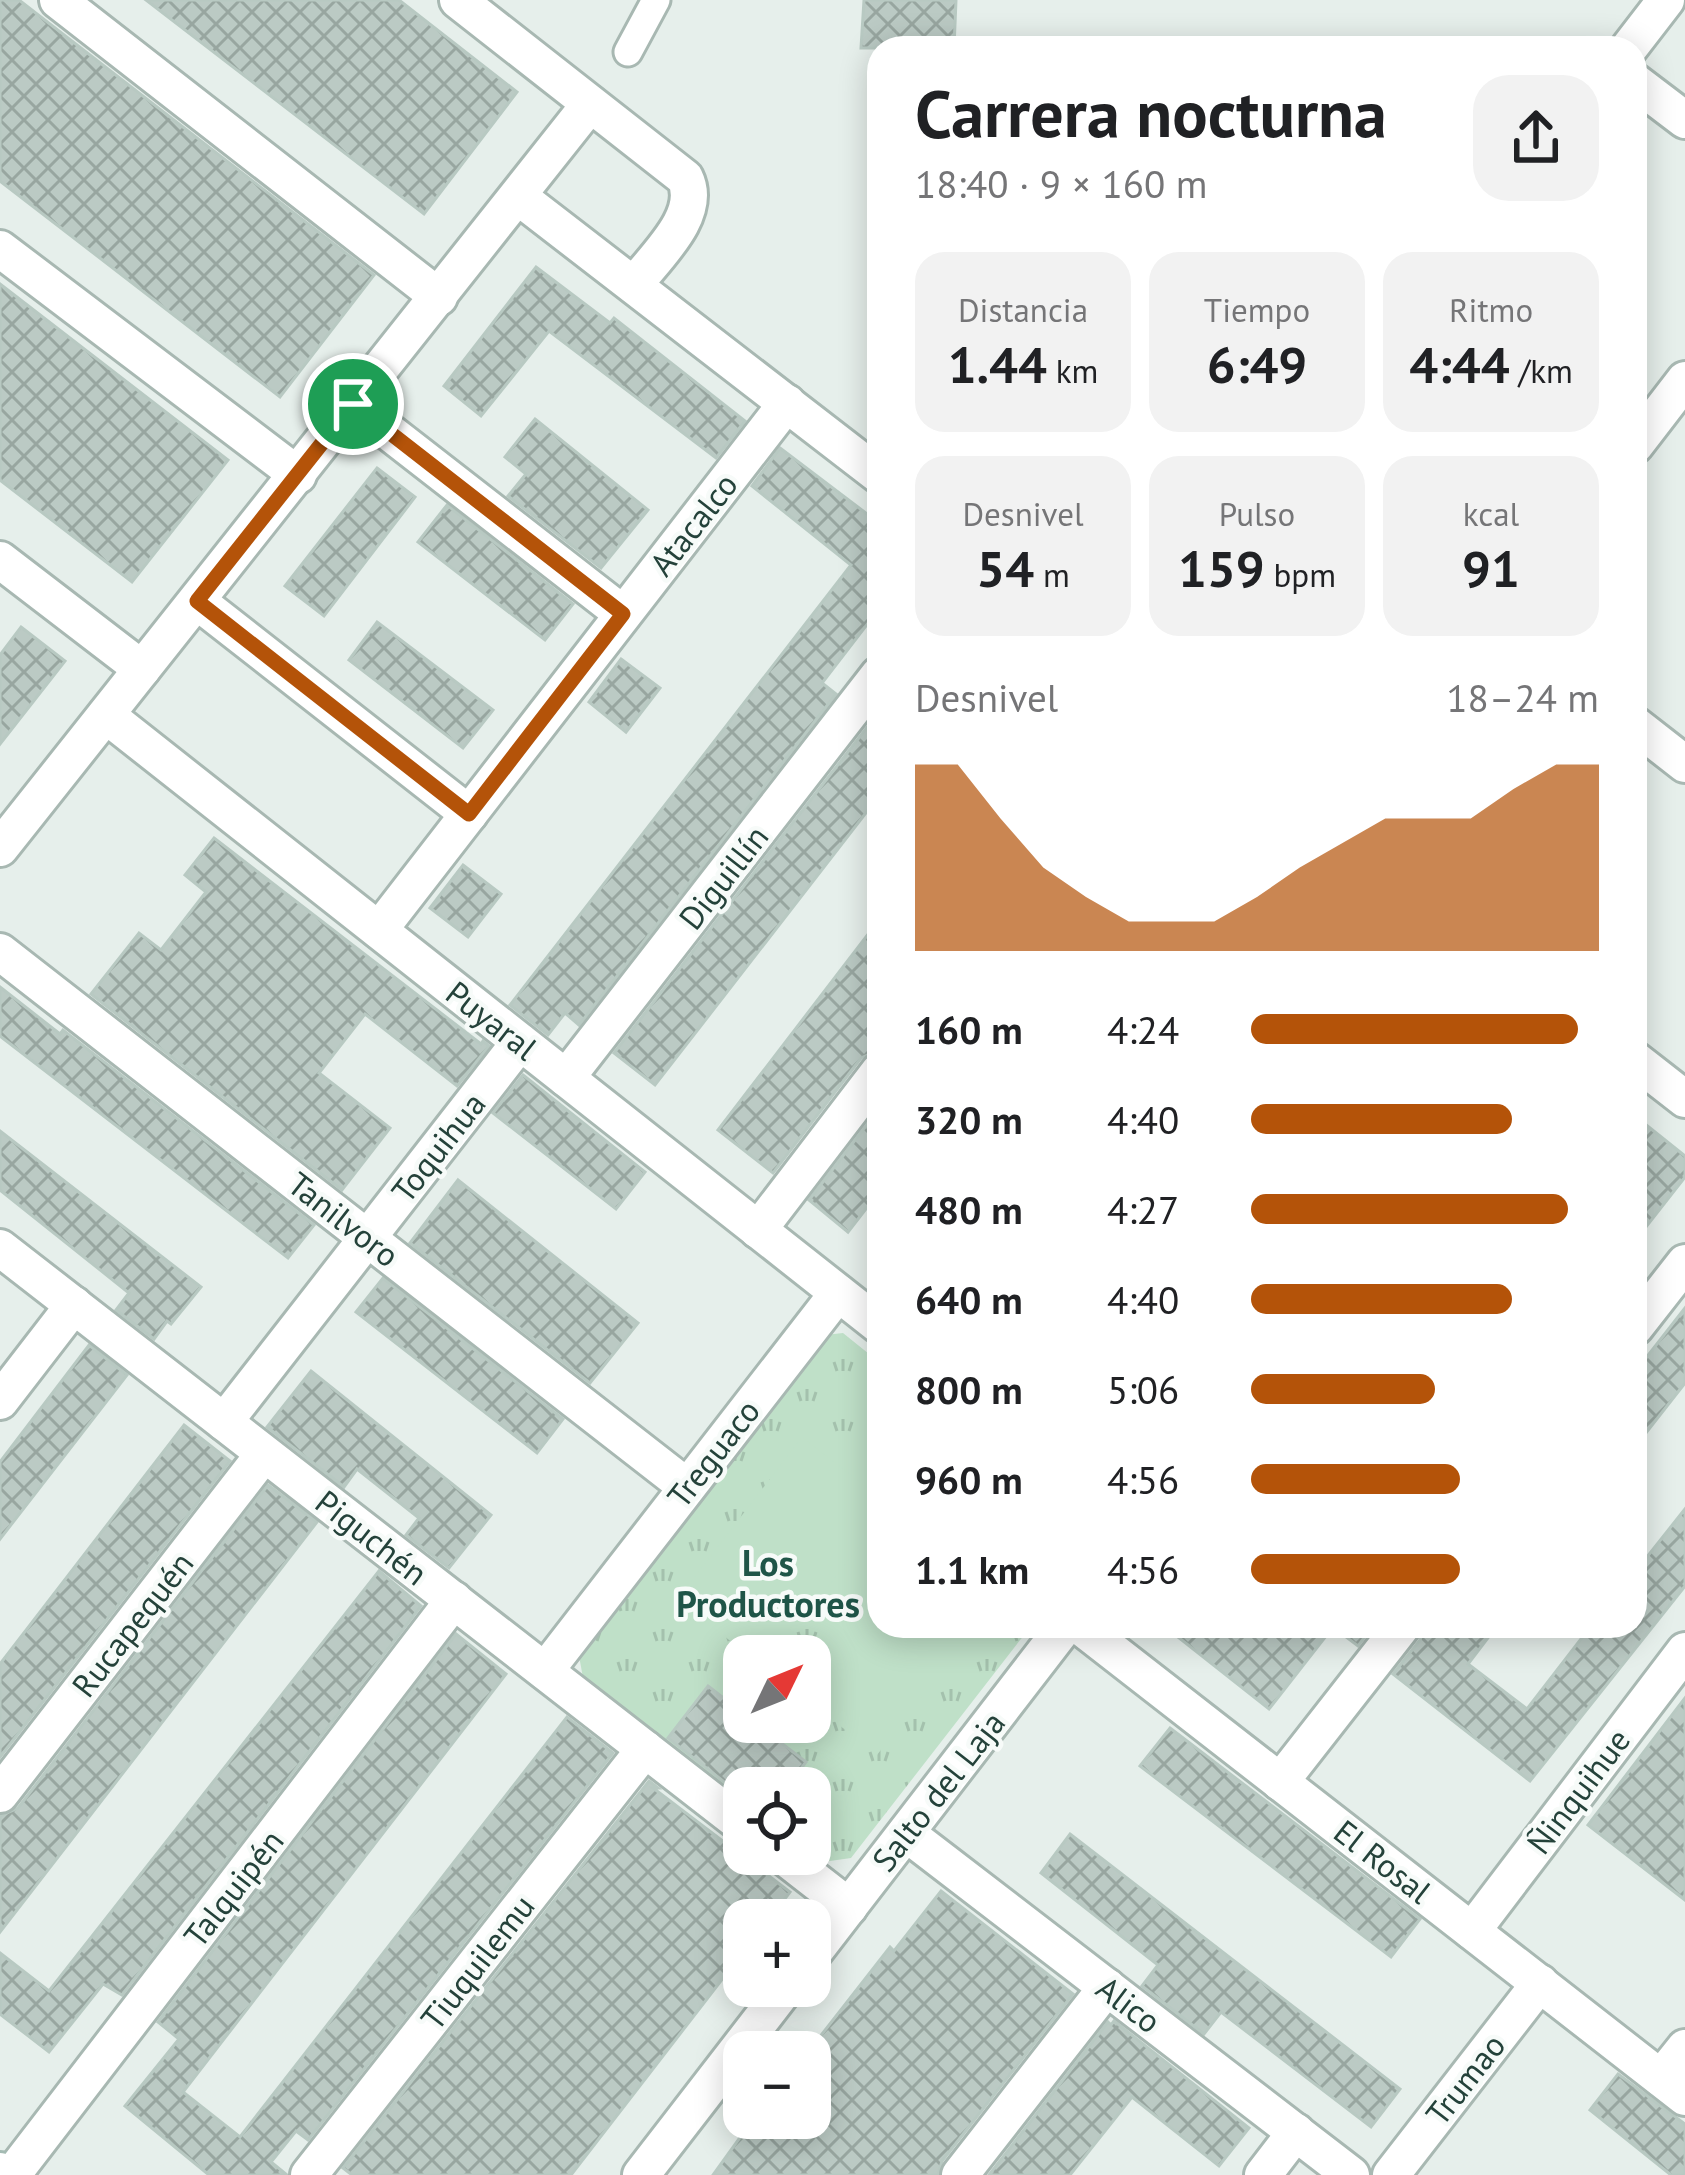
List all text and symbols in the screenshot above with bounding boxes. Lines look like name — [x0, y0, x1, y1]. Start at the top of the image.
text: Carrera nocturna — [915, 70, 1387, 155]
button: share — [1473, 75, 1599, 201]
text: 18:40 · 9 × 160 m — [915, 158, 1207, 209]
text: Distancia — [958, 288, 1088, 331]
text: Tiempo — [1204, 288, 1310, 331]
text: Ritmo — [1449, 288, 1533, 331]
text: 1.44 — [948, 331, 1047, 397]
text: 6:49 — [1207, 331, 1307, 397]
text: 4:44 — [1409, 331, 1510, 397]
text: km — [1047, 349, 1098, 392]
text: /km — [1510, 349, 1573, 392]
pin — [302, 353, 404, 455]
icon: arrive — [320, 371, 386, 437]
street label: Atacalco — [639, 464, 747, 584]
text: Desnivel — [962, 492, 1084, 535]
text: Pulso — [1219, 492, 1295, 535]
text: kcal — [1463, 492, 1519, 535]
text: 54 — [976, 535, 1034, 601]
text: 159 — [1178, 535, 1265, 601]
text: 91 — [1462, 535, 1520, 601]
text: m — [1034, 553, 1070, 596]
text: bpm — [1265, 553, 1336, 596]
text: Desnivel — [915, 672, 1058, 723]
text: 18–24 m — [1446, 672, 1599, 723]
street label: Diguillín — [669, 816, 777, 938]
street label: Puyaral — [438, 971, 547, 1069]
text: 160 m — [915, 1004, 1023, 1055]
text: 4:24 — [1107, 1004, 1179, 1055]
street label: Toquihua — [382, 1083, 494, 1211]
text: 320 m — [915, 1094, 1023, 1145]
text: 4:40 — [1107, 1094, 1179, 1145]
street label: Tanilvoro — [280, 1162, 408, 1276]
text: 480 m — [915, 1184, 1023, 1235]
text: 4:27 — [1107, 1184, 1179, 1235]
text: 640 m — [915, 1274, 1023, 1325]
text: 4:40 — [1107, 1274, 1179, 1325]
text: 800 m — [915, 1364, 1023, 1415]
text: 5:06 — [1107, 1364, 1179, 1415]
street label: Treguaco — [657, 1390, 769, 1516]
text: 960 m — [915, 1454, 1023, 1505]
text: 4:56 — [1107, 1454, 1179, 1505]
street label: Piguchén — [307, 1480, 437, 1594]
district label: Los Productores — [676, 1539, 860, 1627]
street label: Rucapequén — [62, 1543, 202, 1705]
text: 1.1 km — [915, 1544, 1029, 1595]
text: 4:56 — [1107, 1544, 1179, 1595]
north arrow — [723, 1635, 831, 1743]
map controls — [723, 1635, 831, 2139]
street label: Salto del Laja — [862, 1702, 1014, 1880]
street label: Ñinquihue — [1517, 1720, 1639, 1862]
button: locate — [723, 1767, 831, 1875]
street label: El Rosal — [1326, 1810, 1441, 1913]
street label: Talquipén — [174, 1820, 292, 1956]
street label: Tiuquilemu — [411, 1886, 543, 2038]
button: + — [723, 1899, 831, 2007]
street label: Alico — [1088, 1966, 1170, 2042]
street label: Trumao — [1416, 2025, 1514, 2133]
button: − — [723, 2031, 831, 2139]

